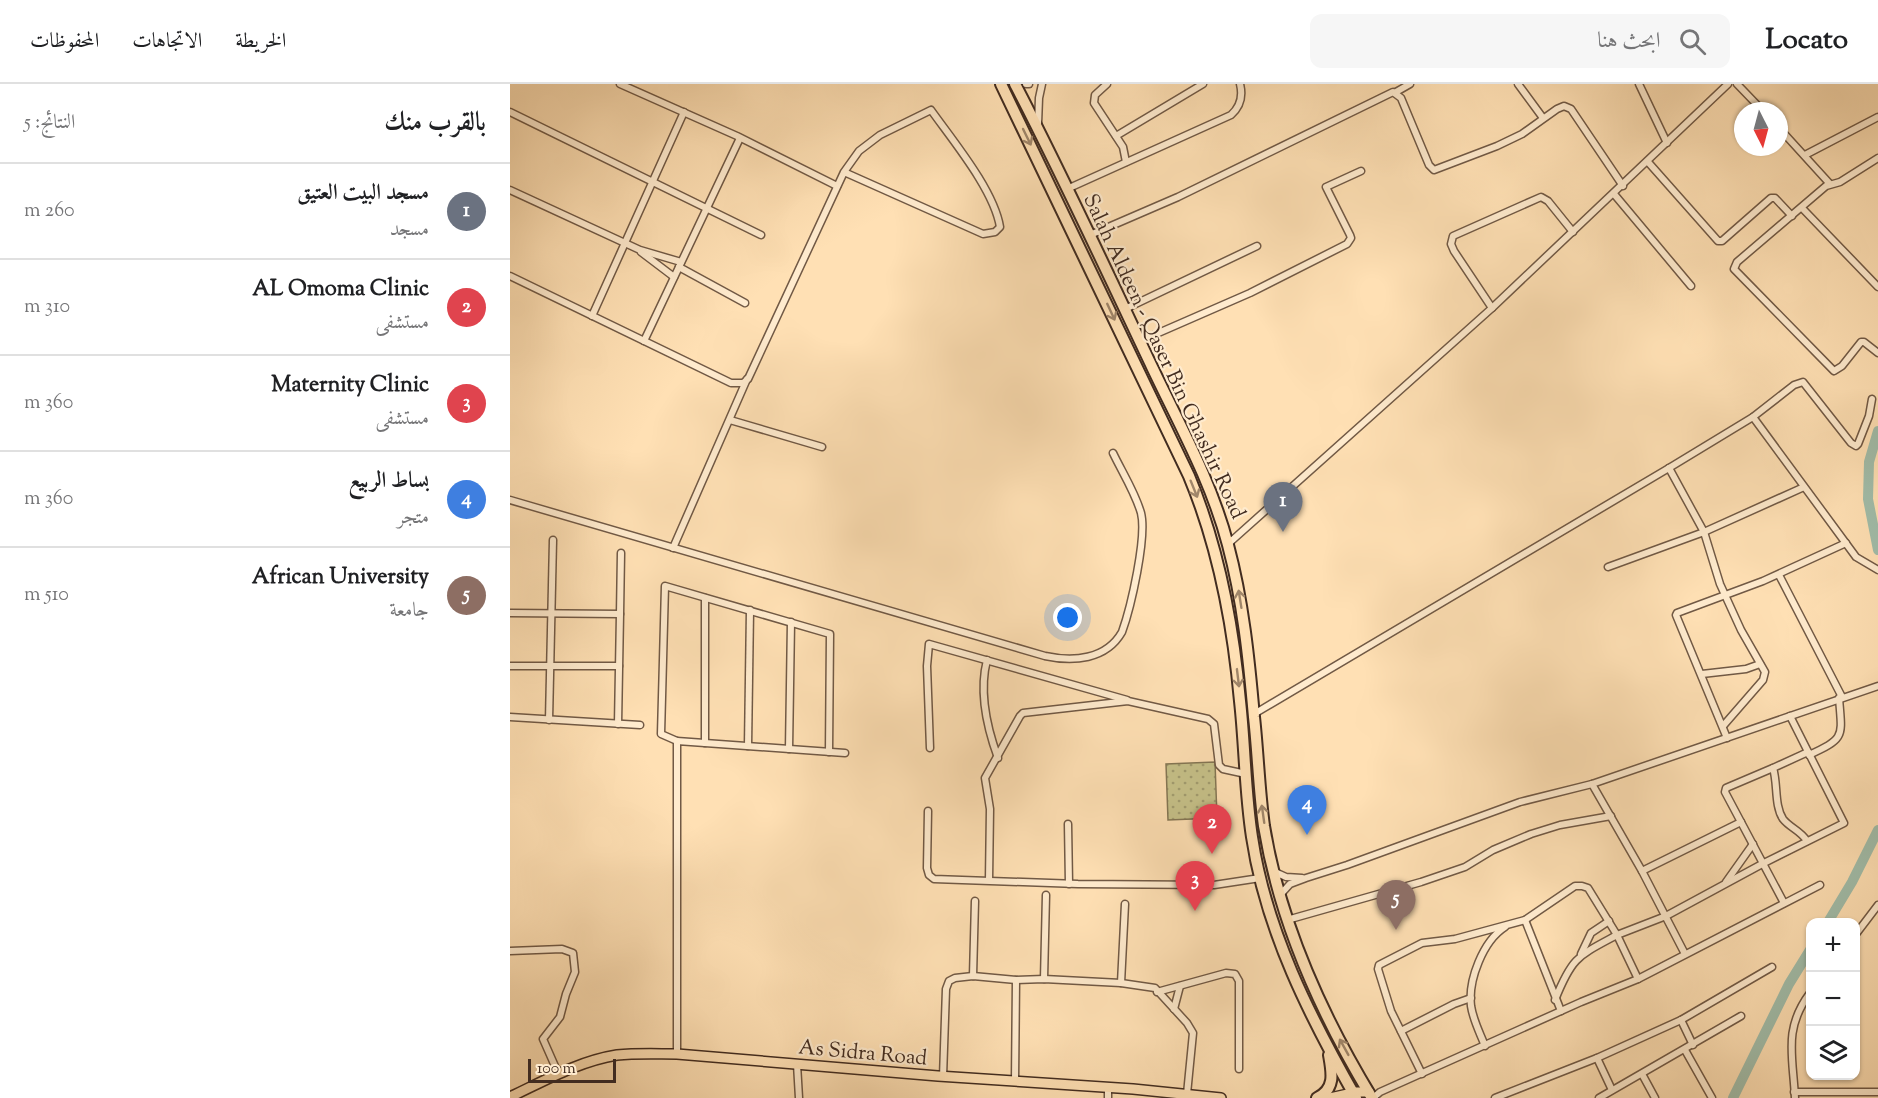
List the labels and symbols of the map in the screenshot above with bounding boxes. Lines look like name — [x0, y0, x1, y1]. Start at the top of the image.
north arrow — [1734, 102, 1788, 156]
one-way arrow — [1021, 127, 1033, 145]
street label: Salah Aldeen - Qaser Bin Ghashir Road — [1074, 189, 1252, 525]
one-way arrow — [1106, 303, 1118, 321]
one-way arrow — [1189, 479, 1200, 498]
pin: 1 — [1264, 482, 1302, 532]
one-way arrow — [1234, 590, 1245, 609]
your location — [1053, 603, 1082, 632]
one-way arrow — [1232, 668, 1243, 688]
pin: 4 — [1288, 786, 1326, 835]
pin: 2 — [1192, 804, 1232, 854]
one-way arrow — [1257, 804, 1268, 824]
pin: 3 — [1176, 862, 1214, 911]
pin: 5 — [1376, 880, 1416, 930]
street label: As Sidra Road — [797, 1033, 929, 1075]
one-way arrow — [1338, 1039, 1350, 1056]
scale bar — [528, 1056, 616, 1084]

